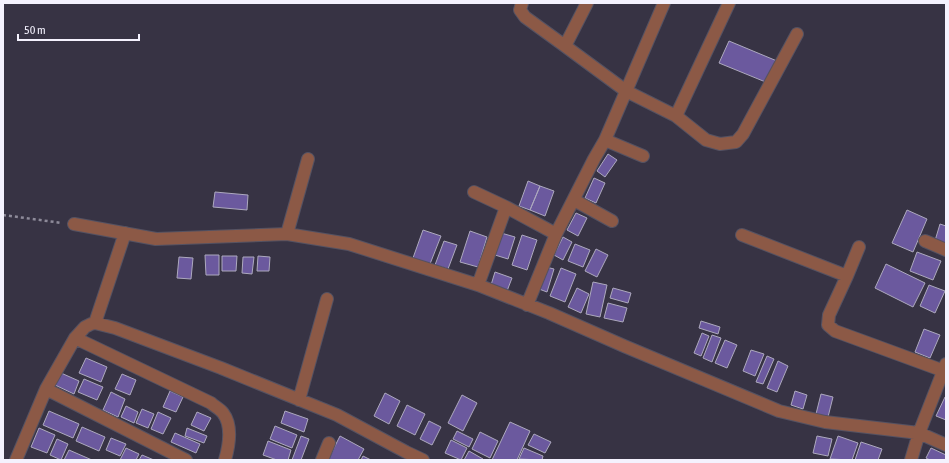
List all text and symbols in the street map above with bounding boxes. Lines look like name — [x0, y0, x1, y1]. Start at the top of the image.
scale bar — [18, 16, 139, 42]
text: 50 m — [24, 23, 46, 37]

